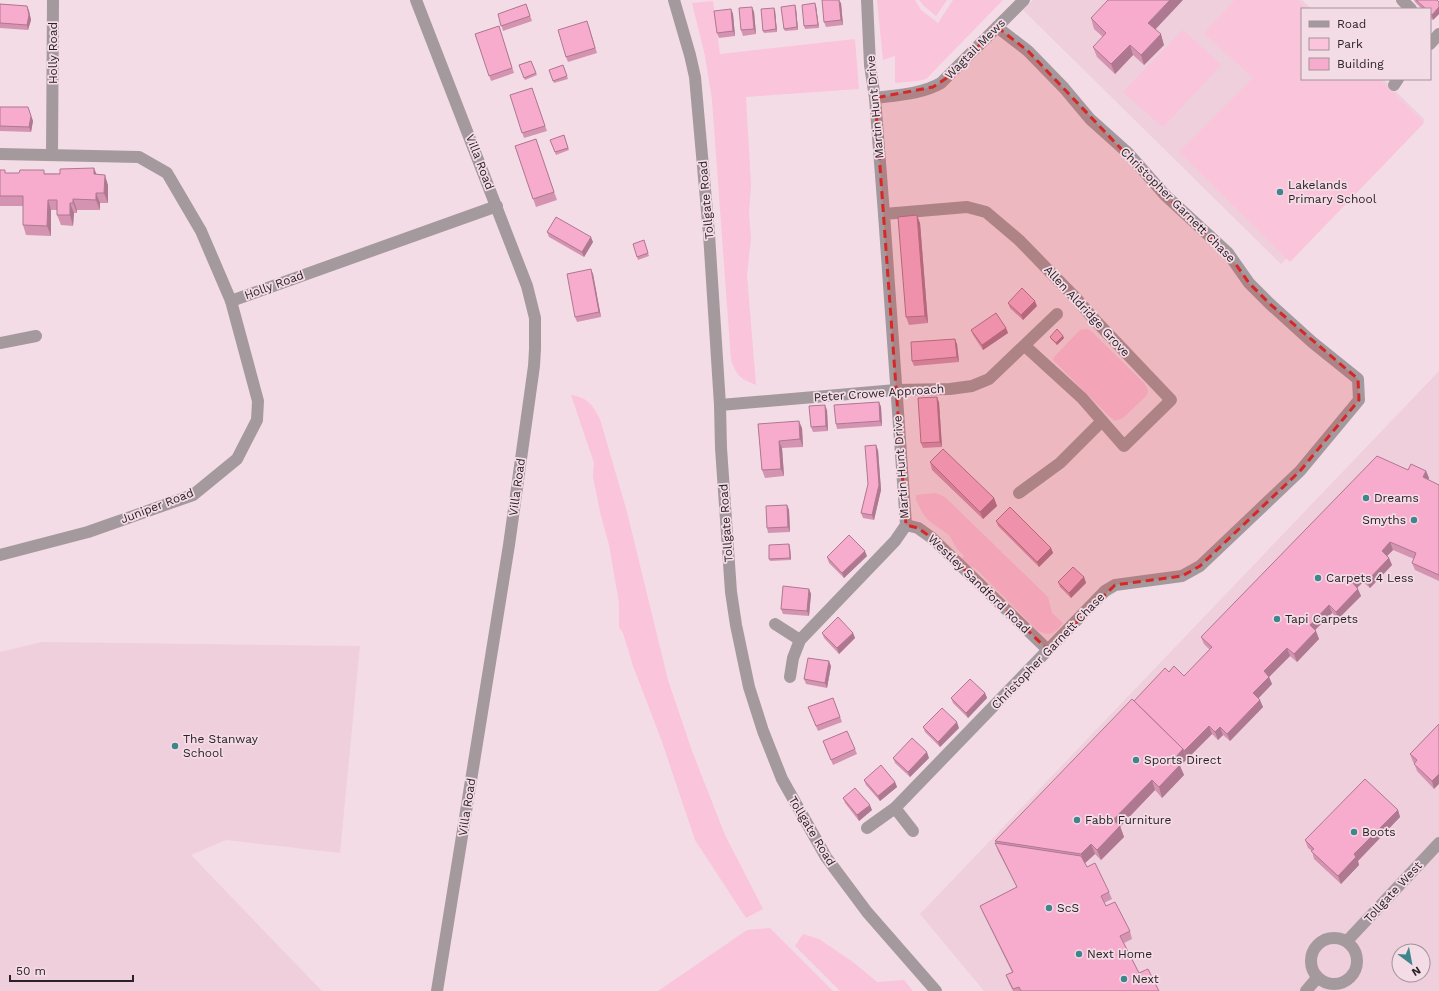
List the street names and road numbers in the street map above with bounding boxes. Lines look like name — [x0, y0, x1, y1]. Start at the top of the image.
street label: Wagtail Mews — [942, 16, 1008, 82]
street label: Holly Road — [46, 22, 60, 84]
street label: Martin Hunt Drive — [864, 55, 886, 159]
street label: Villa Road — [463, 132, 497, 192]
street label: Christopher Garnett Chase — [1118, 145, 1238, 265]
street label: Tollgate Road — [696, 160, 716, 240]
street label: Allen Aldridge Grove — [1041, 263, 1133, 359]
street label: Holly Road — [242, 268, 306, 302]
street label: Peter Crowe Approach — [813, 381, 945, 405]
street label: Martin Hunt Drive — [890, 415, 912, 519]
street label: Villa Road — [506, 457, 528, 517]
street label: Tollgate Road — [716, 483, 736, 563]
street label: Juniper Road — [118, 486, 196, 526]
street label: Westley Sandford Road — [925, 532, 1033, 636]
street label: Christopher Garnett Chase — [989, 590, 1107, 712]
street label: Villa Road — [456, 777, 478, 837]
street label: Tollgate Road — [786, 794, 838, 868]
street label: Tollgate West — [1361, 858, 1425, 926]

